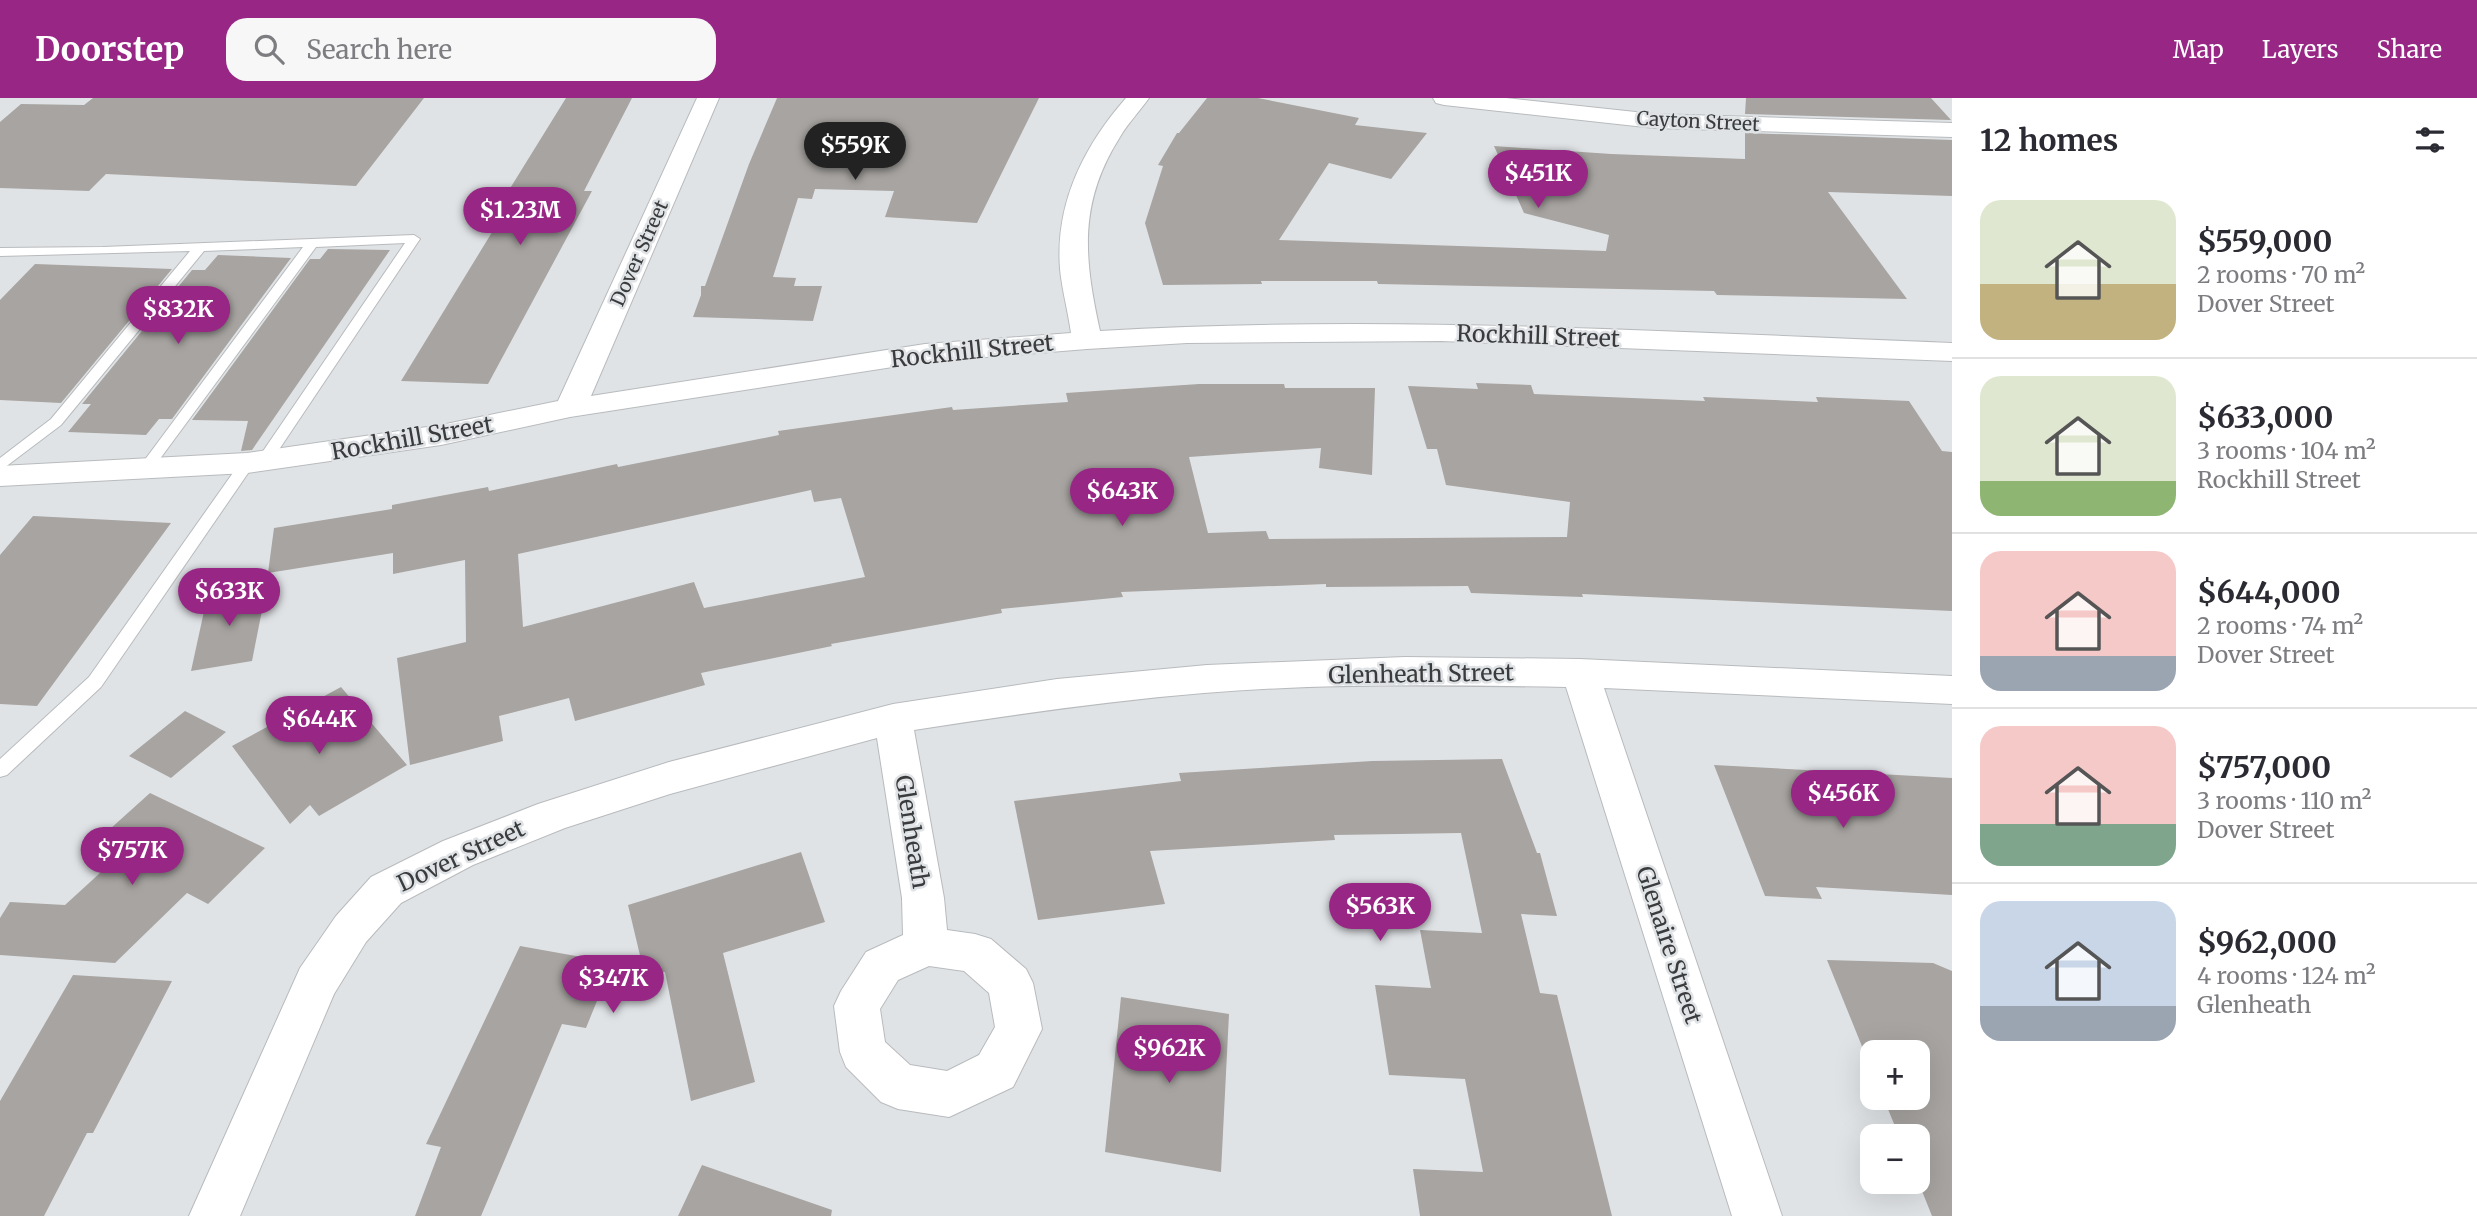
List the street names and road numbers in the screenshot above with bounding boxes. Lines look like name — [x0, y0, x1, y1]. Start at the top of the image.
street label: Cayton Street — [1636, 106, 1761, 136]
street label: Dover Street — [605, 196, 673, 310]
street label: Rockhill Street — [1456, 318, 1620, 353]
street label: Rockhill Street — [889, 328, 1055, 373]
street label: Rockhill Street — [329, 409, 495, 466]
street label: Glenheath Street — [1328, 657, 1514, 690]
street label: Glenheath — [889, 773, 936, 891]
street label: Dover Street — [392, 813, 529, 898]
street label: Glenaire Street — [1630, 862, 1709, 1027]

